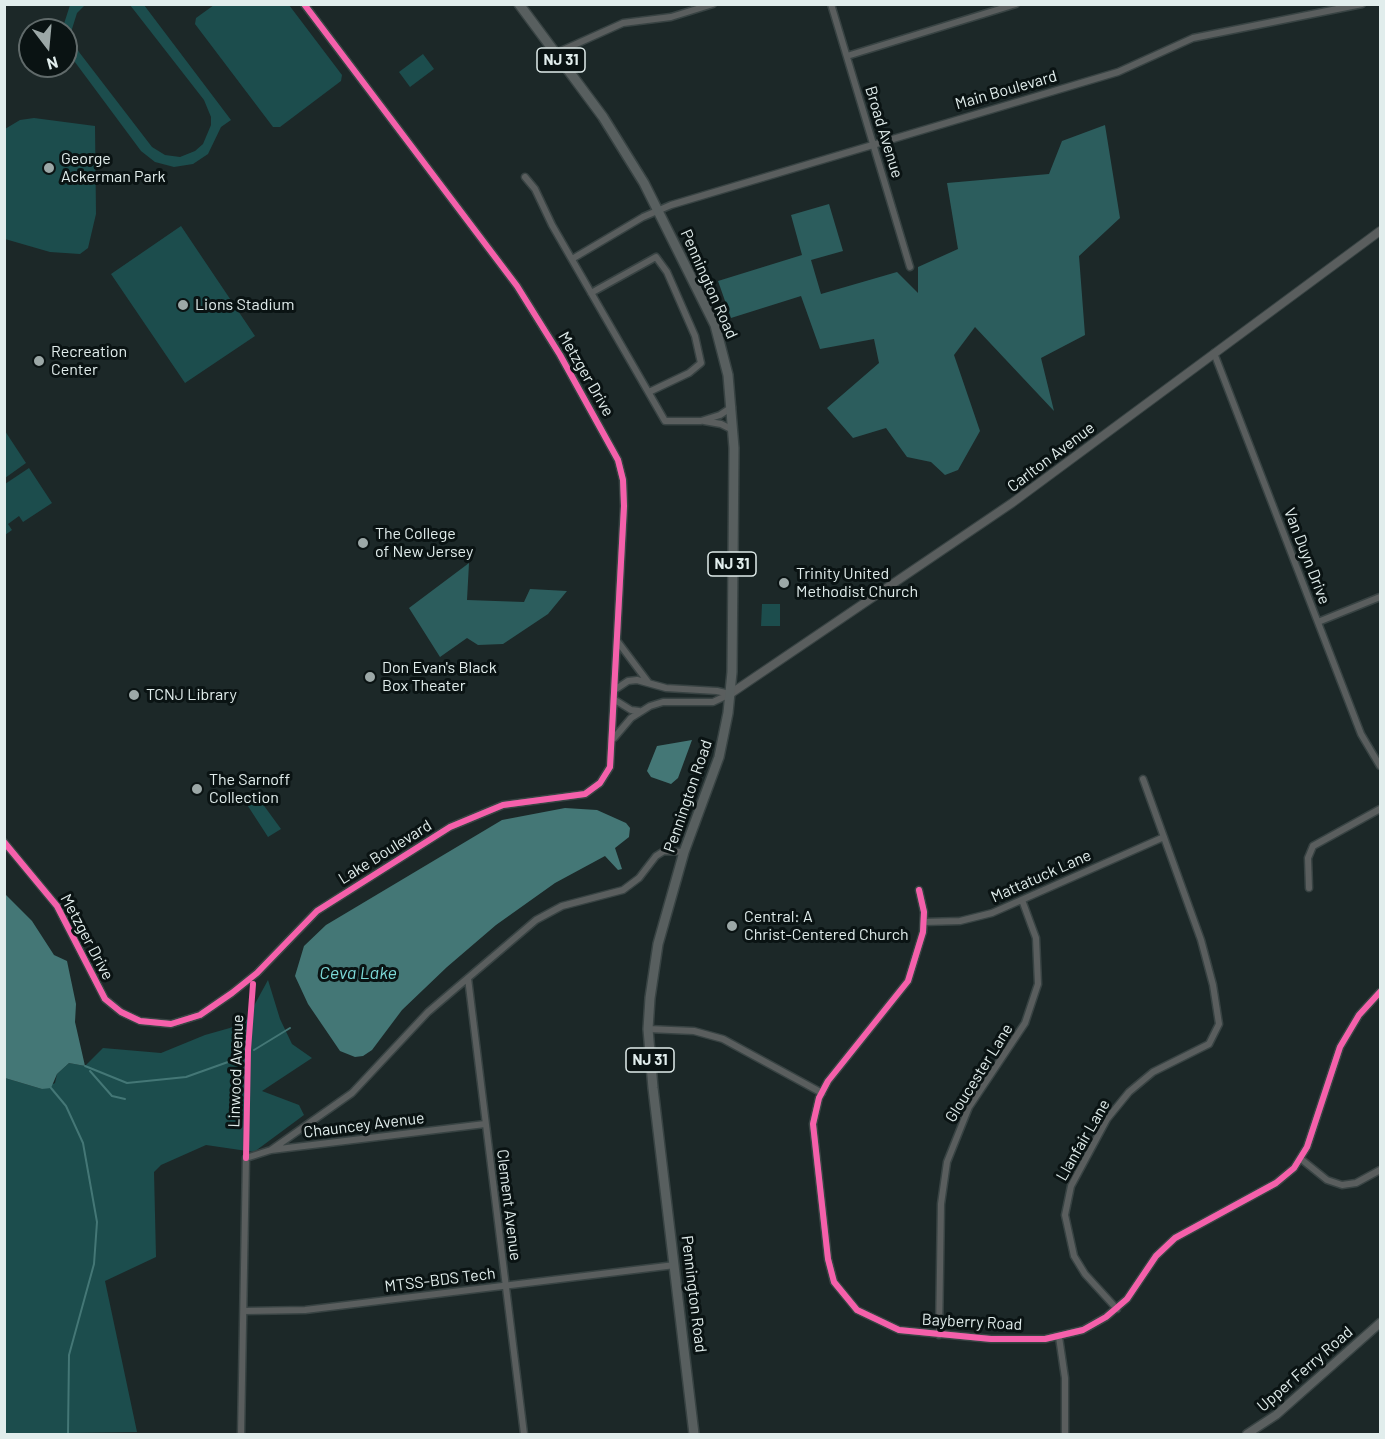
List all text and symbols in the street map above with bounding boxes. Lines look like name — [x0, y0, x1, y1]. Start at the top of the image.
north arrow — [18, 18, 78, 78]
road number: NJ 31 — [537, 48, 585, 72]
text: N — [45, 53, 60, 74]
street label: Main Boulevard — [953, 66, 1059, 114]
street label: Broad Avenue — [861, 84, 907, 180]
place label: George Ackerman Park — [61, 149, 166, 187]
marker: George Ackerman Park — [42, 161, 56, 175]
street label: Pennington Road — [676, 226, 742, 342]
place label: Lions Stadium — [195, 295, 294, 315]
marker: Lions Stadium — [176, 298, 190, 312]
street label: Metzger Drive — [554, 328, 618, 420]
place label: Recreation Center — [51, 342, 127, 380]
marker: Recreation Center — [32, 354, 46, 368]
street label: Carlton Avenue — [1004, 418, 1098, 496]
street label: Van Duyn Drive — [1280, 505, 1334, 607]
place label: The College of New Jersey — [375, 524, 473, 562]
marker: The College of New Jersey — [356, 536, 370, 550]
road number: NJ 31 — [708, 552, 756, 576]
place label: Trinity United Methodist Church — [796, 564, 918, 602]
marker: Trinity United Methodist Church — [777, 576, 791, 590]
place label: Don Evan's Black Box Theater — [382, 658, 497, 696]
marker: Don Evan's Black Box Theater — [363, 670, 377, 684]
place label: TCNJ Library — [146, 685, 237, 705]
marker: TCNJ Library — [127, 688, 141, 702]
street label: Pennington Road — [660, 737, 716, 855]
place label: The Sarnoff Collection — [209, 770, 290, 808]
marker: The Sarnoff Collection — [190, 782, 204, 796]
street label: Lake Boulevard — [335, 816, 435, 888]
street label: Mattatuck Lane — [988, 845, 1094, 907]
street label: Metzger Drive — [56, 891, 118, 983]
place label: Central: A Christ-Centered Church — [744, 907, 909, 945]
marker: Central: A Christ-Centered Church — [725, 919, 739, 933]
water label: Ceva Lake — [319, 962, 397, 984]
street label: Linwood Avenue — [224, 1014, 248, 1128]
street label: Gloucester Lane — [941, 1020, 1017, 1126]
road number: NJ 31 — [626, 1048, 674, 1072]
street label: Llanfair Lane — [1052, 1096, 1114, 1184]
street label: Chauncey Avenue — [302, 1108, 426, 1142]
street label: Clement Avenue — [493, 1148, 525, 1262]
street label: Pennington Road — [677, 1234, 711, 1354]
street label: MTSS-BDS Tech — [384, 1264, 496, 1296]
street label: Bayberry Road — [921, 1310, 1023, 1334]
street label: Upper Ferry Road — [1253, 1322, 1357, 1416]

